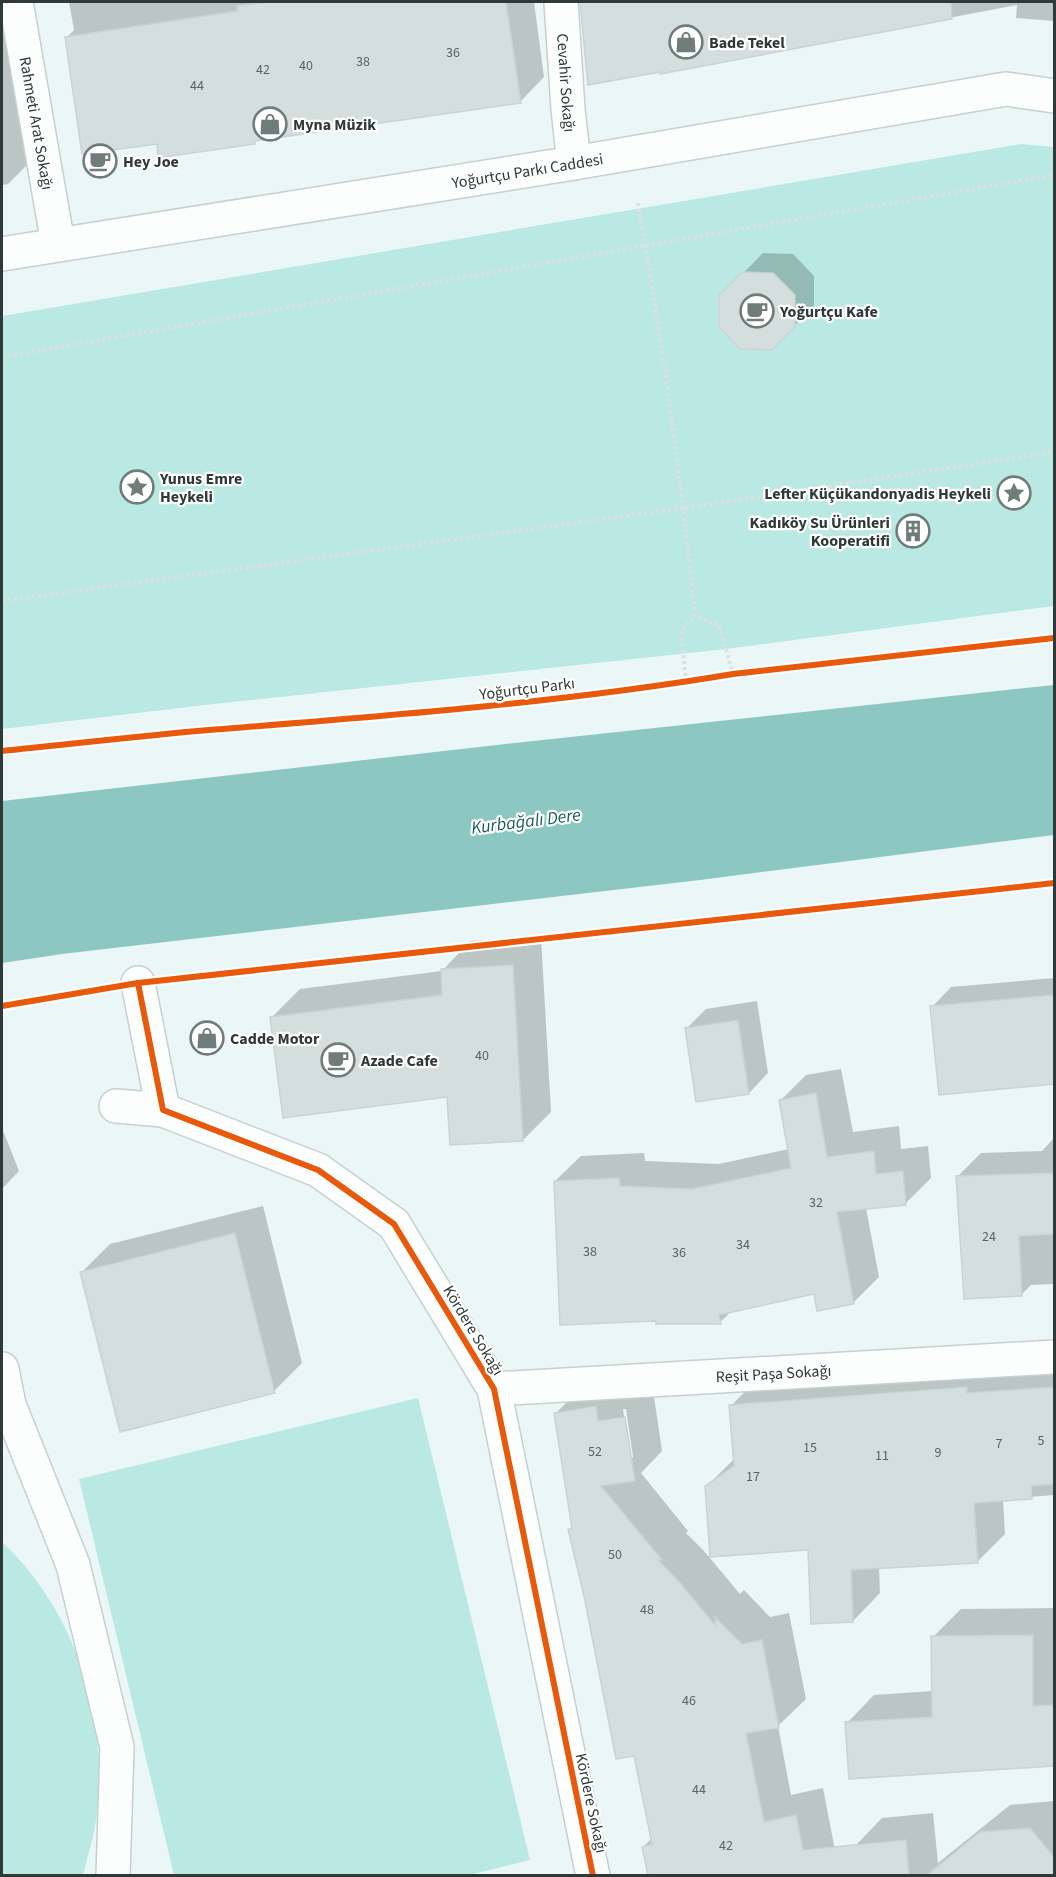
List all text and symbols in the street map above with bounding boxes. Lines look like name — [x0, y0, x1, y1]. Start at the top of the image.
shop icon: Bade Tekel — [668, 24, 704, 60]
place label: Bade Tekel — [709, 32, 785, 54]
street label: Cevahir Sokağı — [551, 33, 581, 133]
house number: 36 — [446, 43, 460, 63]
house number: 38 — [356, 52, 370, 72]
street label: Rahmeti Arat Sokağı — [14, 55, 58, 192]
house number: 40 — [299, 56, 313, 76]
house number: 42 — [256, 60, 270, 80]
house number: 44 — [190, 76, 204, 96]
shop icon: Myna Müzik — [252, 106, 288, 142]
place label: Myna Müzik — [293, 114, 376, 136]
cafe icon: Hey Joe — [82, 143, 118, 179]
street label: Yoğurtçu Parkı Caddesi — [449, 148, 605, 194]
place label: Hey Joe — [123, 151, 179, 173]
cafe icon: Yoğurtçu Kafe — [739, 293, 775, 329]
place label: Yoğurtçu Kafe — [779, 301, 878, 323]
place label: Yunus Emre Heykeli — [159, 468, 242, 508]
place icon: Yunus Emre Heykeli — [119, 469, 155, 505]
place icon: Lefter Küçükandonyadis Heykeli — [996, 475, 1032, 511]
place label: Lefter Küçükandonyadis Heykeli — [764, 483, 991, 505]
place label: Kadıköy Su Ürünleri Kooperatifi — [749, 512, 890, 552]
building icon: Kadıköy Su Ürünleri Kooperatifi — [895, 513, 931, 549]
street label: Yoğurtçu Parkı — [477, 672, 576, 706]
water label: Kurbağalı Dere — [470, 802, 583, 841]
shop icon: Cadde Motor — [189, 1020, 225, 1056]
place label: Cadde Motor — [230, 1028, 320, 1050]
cafe icon: Azade Cafe — [320, 1042, 356, 1078]
house number: 40 — [475, 1046, 489, 1066]
place label: Azade Cafe — [360, 1050, 438, 1072]
house number: 32 — [809, 1193, 823, 1213]
house number: 24 — [982, 1227, 996, 1247]
house number: 34 — [736, 1235, 750, 1255]
house number: 38 — [583, 1242, 597, 1262]
house number: 36 — [672, 1243, 686, 1263]
street label: Kördere Sokağı — [438, 1281, 509, 1380]
street label: Reşit Paşa Sokağı — [715, 1360, 832, 1388]
house number: 5 — [1038, 1431, 1045, 1451]
house number: 7 — [996, 1434, 1003, 1454]
house number: 15 — [803, 1438, 817, 1458]
house number: 52 — [588, 1442, 602, 1462]
house number: 9 — [935, 1443, 942, 1463]
house number: 11 — [875, 1446, 889, 1466]
house number: 17 — [746, 1467, 760, 1487]
house number: 50 — [608, 1545, 622, 1565]
house number: 48 — [640, 1600, 654, 1620]
house number: 46 — [682, 1691, 696, 1711]
street label: Kördere Sokağı — [570, 1751, 612, 1855]
house number: 44 — [692, 1780, 706, 1800]
house number: 42 — [719, 1836, 733, 1856]

